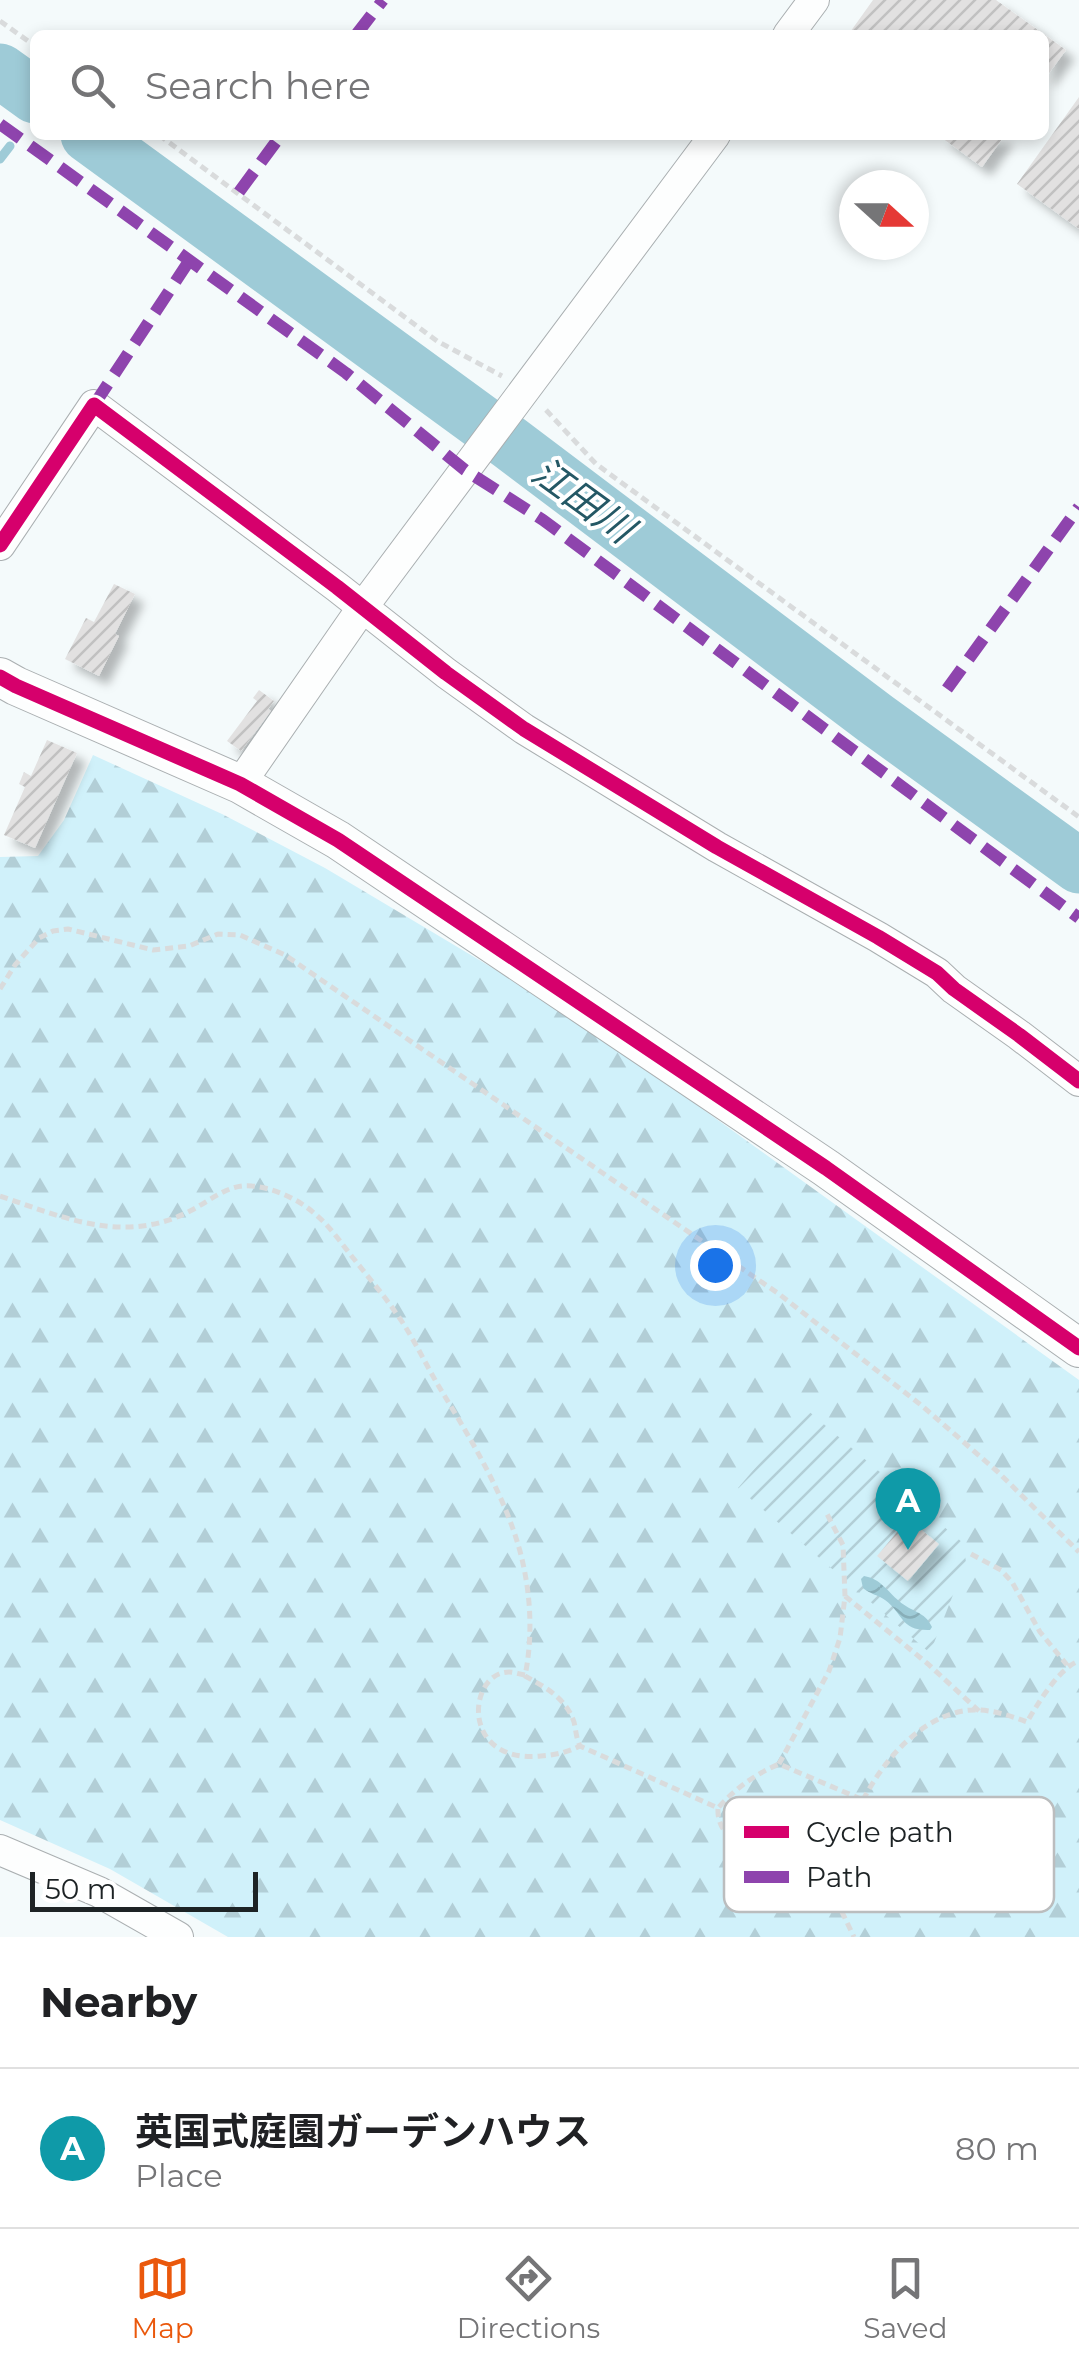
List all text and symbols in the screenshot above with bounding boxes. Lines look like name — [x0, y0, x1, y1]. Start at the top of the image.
search box — [30, 30, 1049, 140]
icon: search — [65, 58, 120, 113]
text: Search here — [145, 62, 371, 109]
north arrow — [839, 170, 929, 260]
water label: 江田川 — [523, 447, 646, 555]
your location — [690, 1240, 741, 1291]
pin: A — [876, 1468, 940, 1550]
legend — [724, 1797, 1054, 1912]
text: Cycle path — [806, 1815, 954, 1849]
text: Path — [806, 1860, 873, 1894]
scale bar — [30, 1867, 258, 1912]
text: 50 m — [45, 1872, 116, 1906]
text: Nearby — [40, 1976, 197, 2028]
text: 英国式庭園ガーデンハウス — [135, 2108, 591, 2155]
text: A — [60, 2129, 85, 2168]
text: 80 m — [955, 2129, 1039, 2168]
text: Place — [135, 2156, 223, 2195]
tab: Map — [132, 2251, 194, 2345]
tab: Directions — [457, 2251, 600, 2345]
tab: Saved — [863, 2251, 947, 2345]

